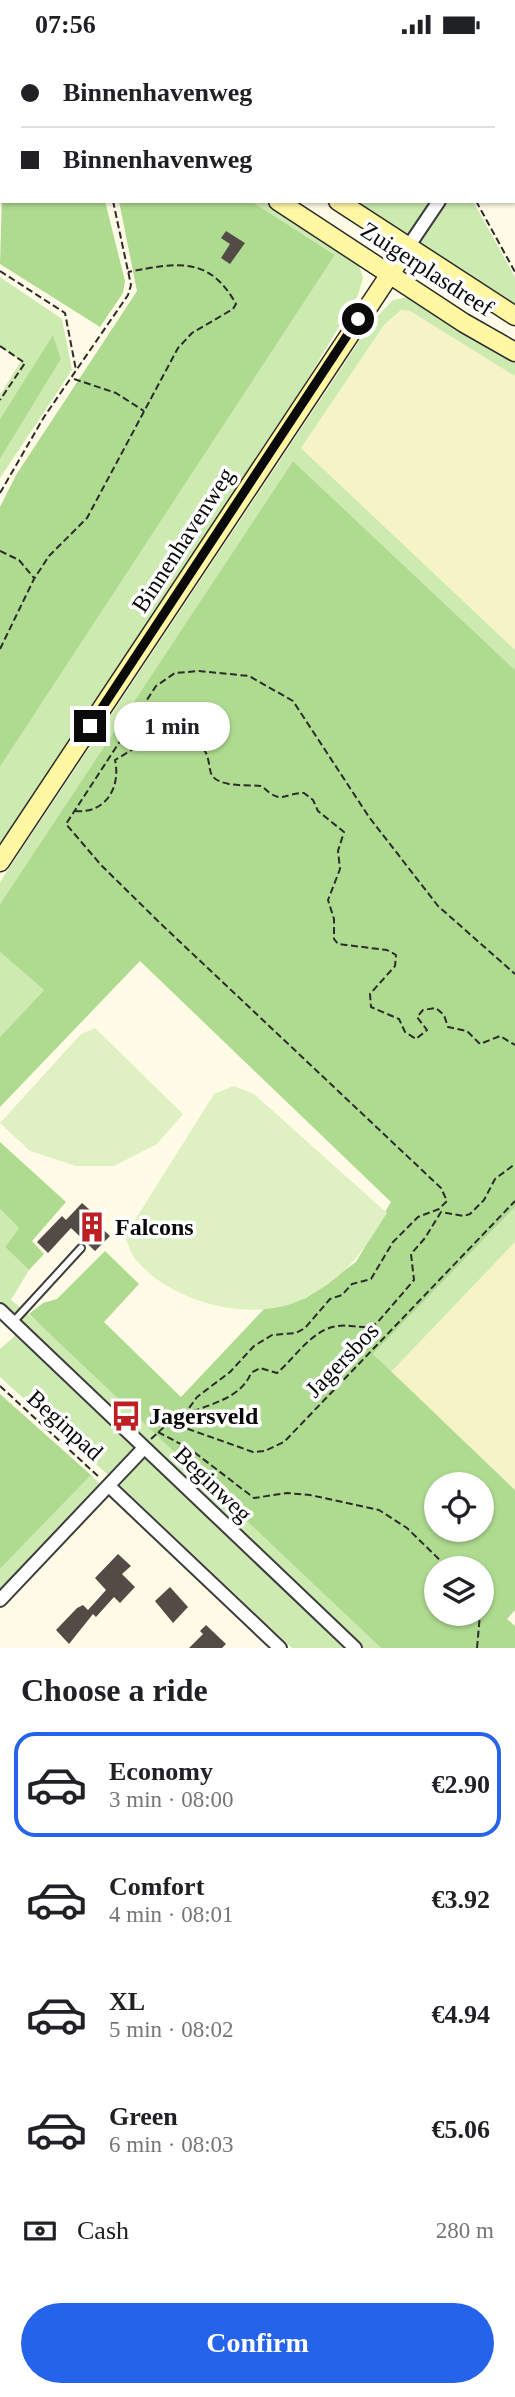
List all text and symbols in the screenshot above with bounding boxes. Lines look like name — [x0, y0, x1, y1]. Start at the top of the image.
text: 07:56 — [35, 10, 96, 39]
text: Binnenhavenweg — [63, 78, 252, 107]
text: Binnenhavenweg — [63, 145, 252, 174]
street label: Zuigerplasdreef — [356, 217, 498, 321]
route start — [342, 303, 374, 335]
street label: Binnenhavenweg — [127, 463, 239, 617]
callout: 1 min — [114, 701, 230, 751]
route end — [74, 710, 106, 742]
text: 1 min — [144, 714, 200, 739]
building icon: Falcons — [75, 1210, 109, 1244]
place label: Falcons — [115, 1214, 194, 1240]
street label: Jagersbos — [300, 1317, 384, 1403]
street label: Beginpad — [22, 1385, 108, 1465]
bus stop icon: Jagersveld — [109, 1399, 143, 1433]
place label: Jagersveld — [149, 1403, 259, 1429]
street label: Beginweg — [169, 1441, 257, 1527]
map controls — [424, 1472, 494, 1626]
button: locate — [424, 1472, 494, 1542]
button: layers — [424, 1556, 494, 1626]
text: Choose a ride — [21, 1672, 208, 1708]
icon: car — [25, 1753, 88, 1816]
text: Economy — [109, 1757, 213, 1786]
text: €2.90 — [432, 1770, 490, 1799]
text: 3 min · 08:00 — [109, 1787, 234, 1812]
icon: car — [25, 1868, 88, 1931]
text: Comfort — [109, 1872, 204, 1901]
text: €3.92 — [432, 1885, 490, 1914]
text: 4 min · 08:01 — [109, 1902, 234, 1927]
icon: car — [25, 1983, 88, 2046]
text: XL — [109, 1987, 145, 2016]
text: €4.94 — [432, 2000, 490, 2029]
text: 5 min · 08:02 — [109, 2017, 234, 2042]
icon: car — [25, 2098, 88, 2161]
text: Green — [109, 2102, 178, 2131]
text: €5.06 — [432, 2115, 490, 2144]
text: 6 min · 08:03 — [109, 2132, 234, 2157]
icon: cash — [21, 2212, 59, 2250]
text: Cash — [77, 2216, 129, 2245]
text: 280 m — [436, 2218, 494, 2243]
button: Confirm — [21, 2303, 494, 2383]

